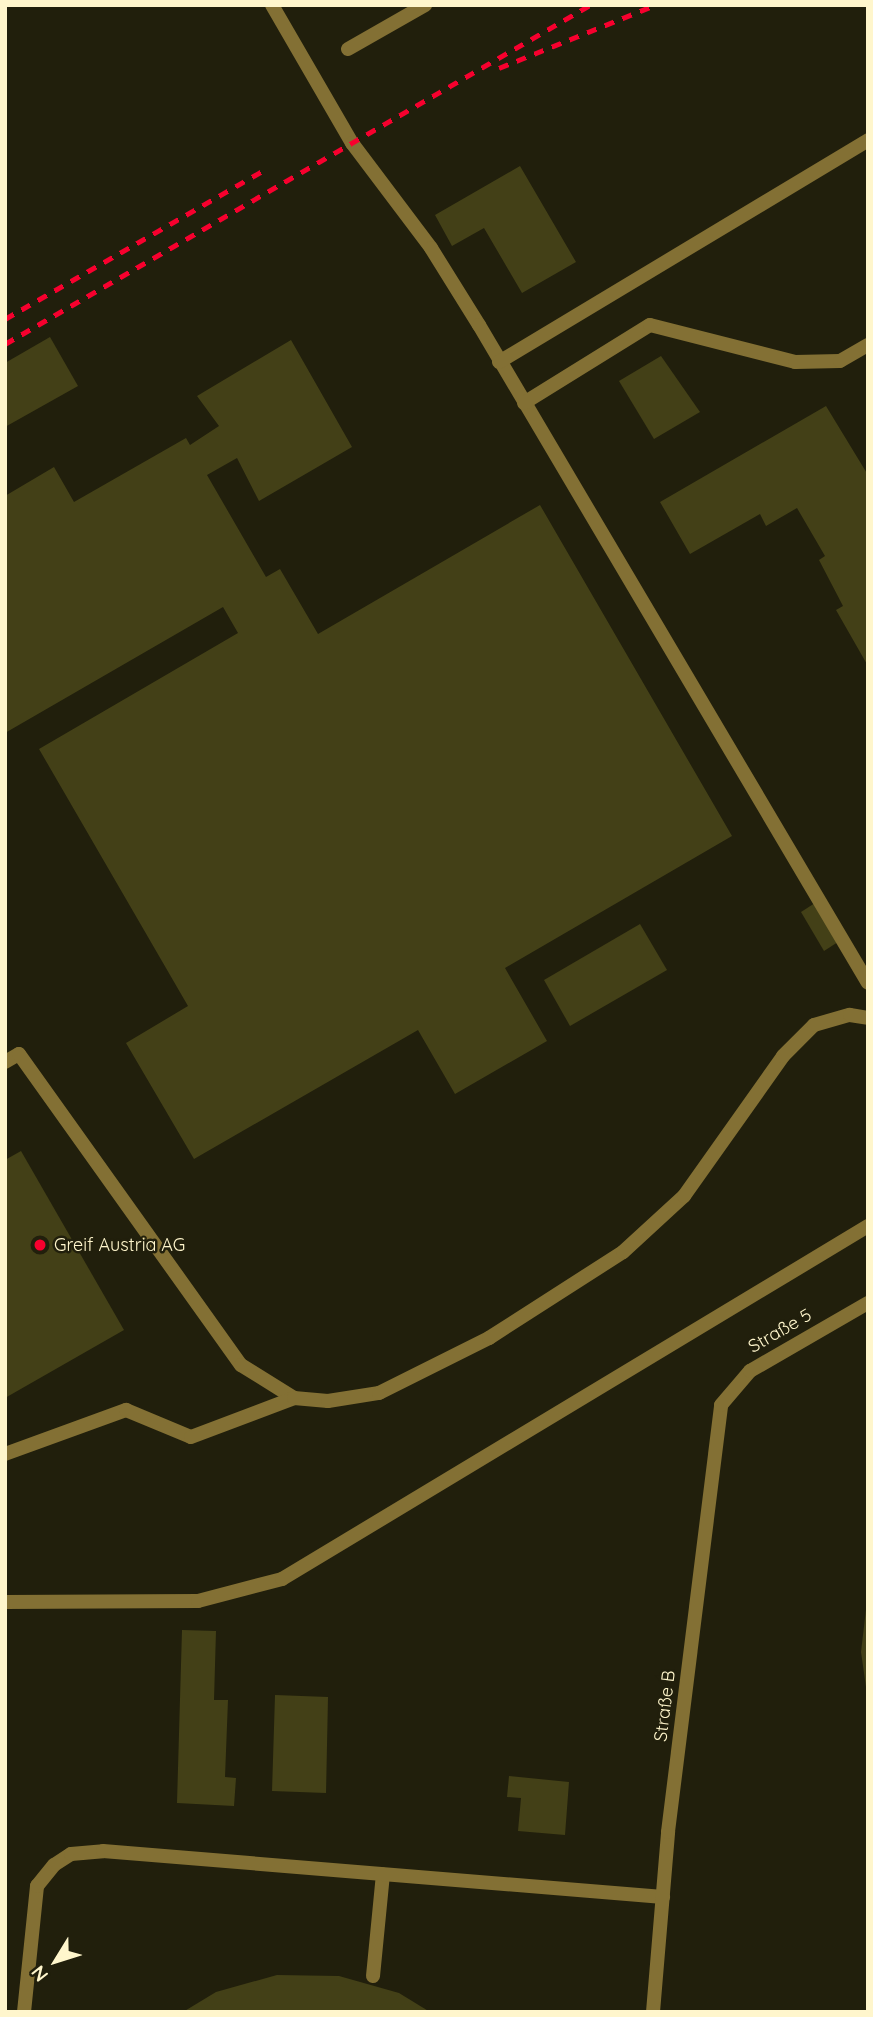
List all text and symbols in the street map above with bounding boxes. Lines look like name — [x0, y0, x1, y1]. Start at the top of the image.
place label: Greif Austria AG — [54, 1234, 185, 1256]
marker: Greif Austria AG — [32, 1237, 48, 1253]
street label: Straße 5 — [744, 1304, 816, 1358]
street label: Straße B — [650, 1669, 680, 1743]
north arrow — [21, 1926, 91, 1996]
text: N — [26, 1961, 53, 1987]

